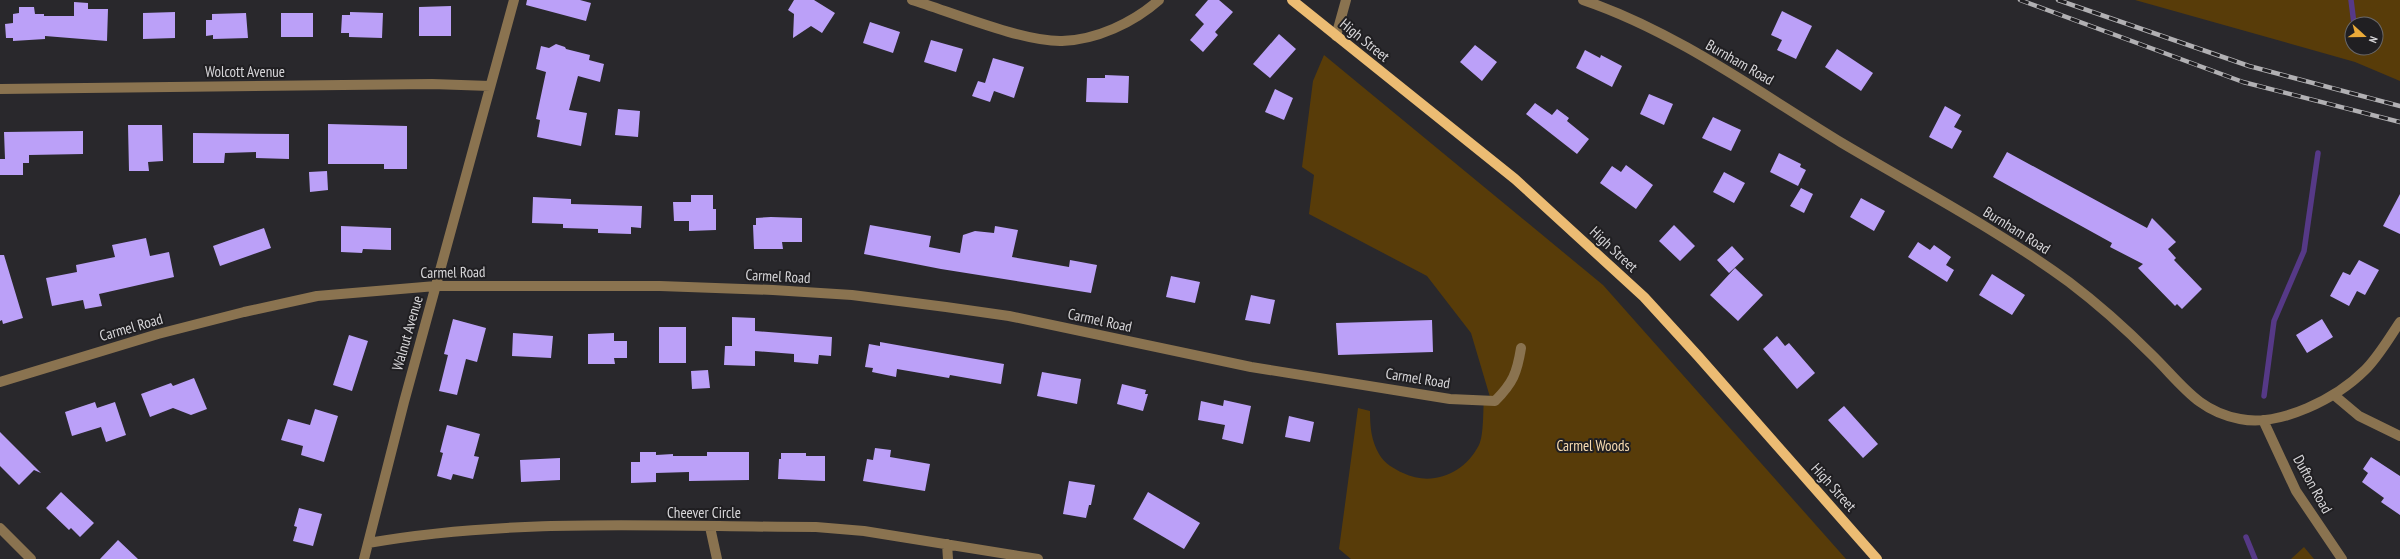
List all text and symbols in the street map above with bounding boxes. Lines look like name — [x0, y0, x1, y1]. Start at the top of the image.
street label: High Street — [1336, 14, 1394, 66]
north arrow — [2344, 16, 2384, 56]
text: N — [2366, 34, 2381, 45]
street label: Burnham Road — [1703, 35, 1777, 89]
street label: Wolcott Avenue — [205, 62, 285, 81]
street label: Burnham Road — [1980, 202, 2054, 258]
street label: High Street — [1586, 222, 1642, 276]
street label: Carmel Road — [420, 262, 486, 282]
street label: Carmel Road — [745, 265, 811, 287]
street label: Walnut Avenue — [387, 293, 427, 373]
street label: Carmel Road — [1066, 304, 1134, 336]
street label: Carmel Road — [97, 309, 165, 345]
street label: Carmel Road — [1384, 364, 1452, 392]
park label: Carmel Woods — [1556, 436, 1630, 455]
street label: Dufton Road — [2289, 451, 2337, 517]
street label: High Street — [1807, 459, 1861, 515]
street label: Cheever Circle — [667, 503, 741, 522]

